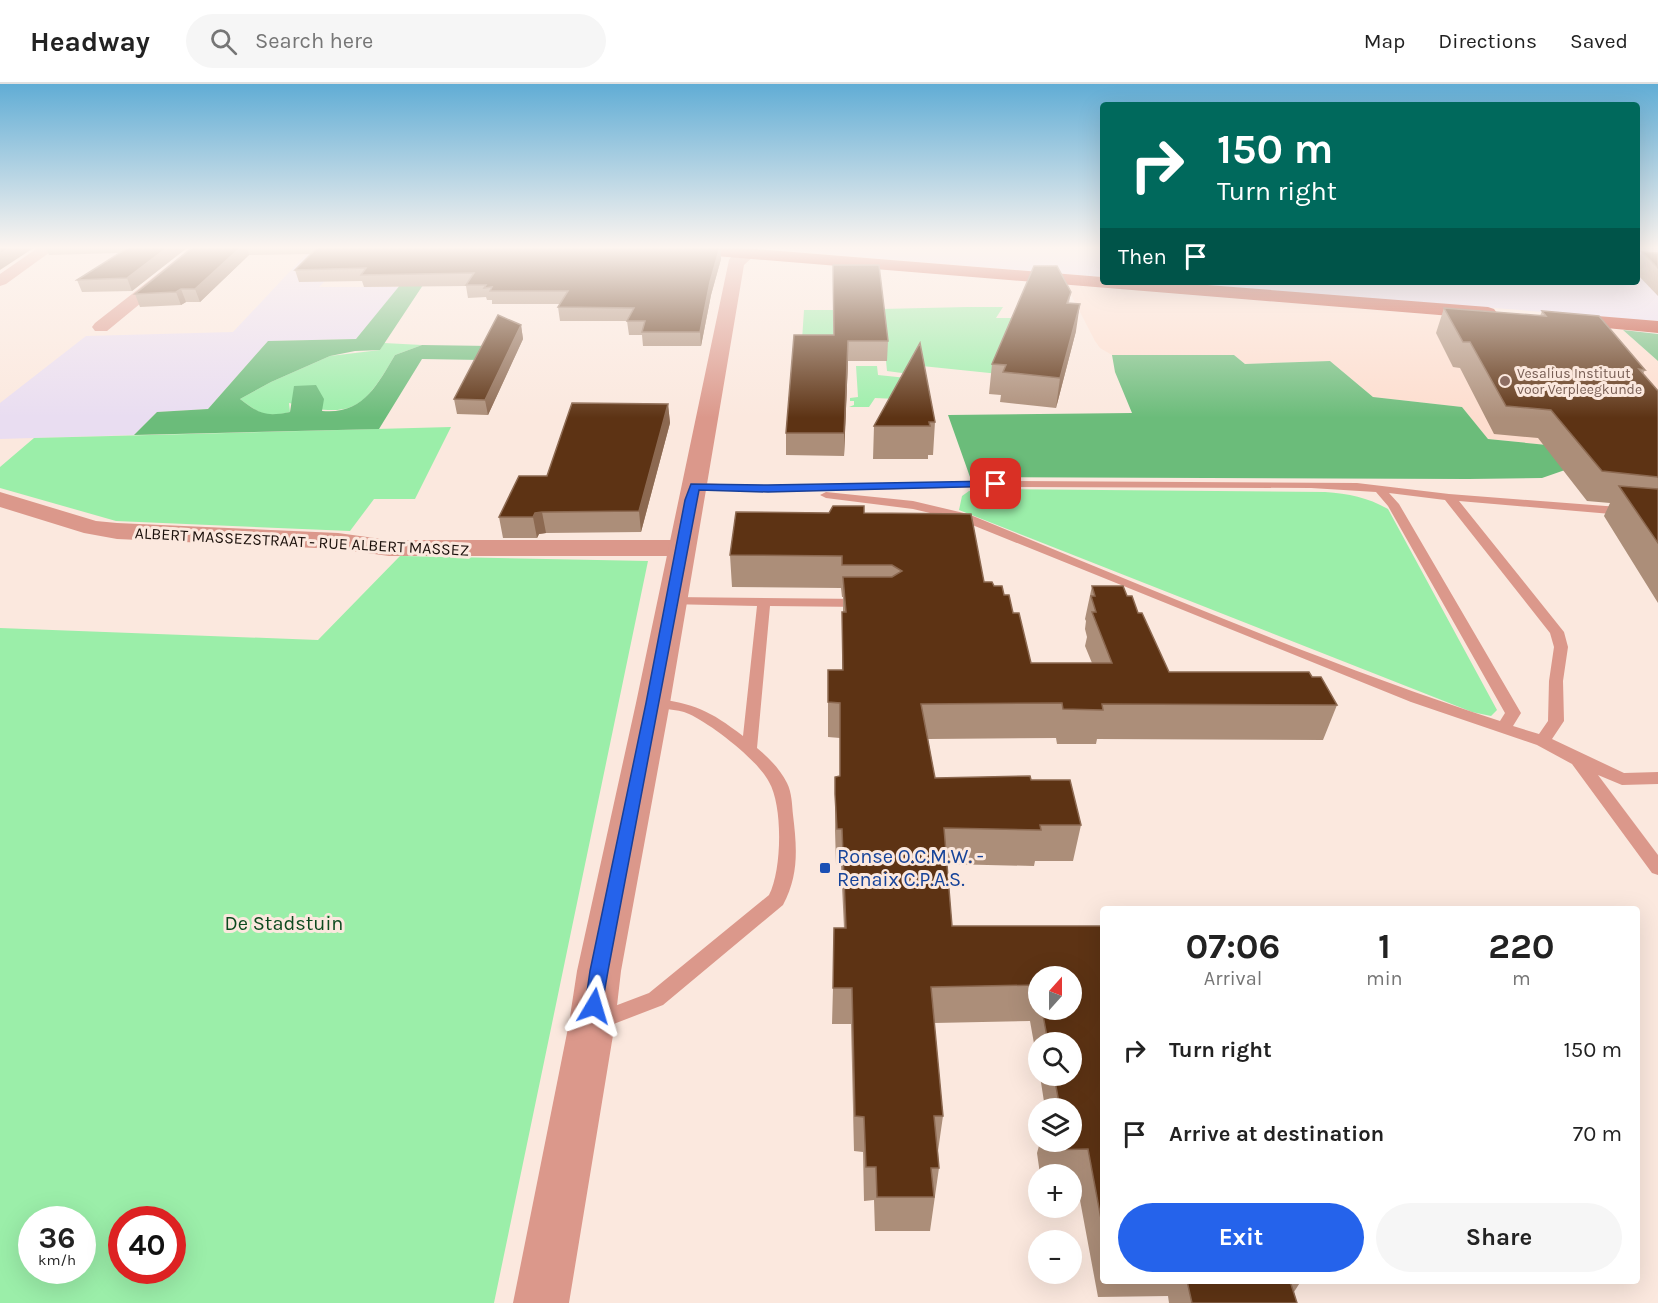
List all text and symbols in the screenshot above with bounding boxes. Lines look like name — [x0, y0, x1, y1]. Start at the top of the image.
search box — [186, 14, 606, 68]
text: Headway — [30, 25, 150, 58]
icon: search — [207, 25, 240, 58]
text: Search here — [255, 28, 373, 54]
text: Map — [1364, 29, 1405, 53]
text: Directions — [1438, 29, 1537, 53]
text: Saved — [1570, 29, 1628, 53]
text: 150 m — [1217, 124, 1333, 174]
icon: right — [1118, 126, 1196, 204]
text: Turn right — [1217, 175, 1337, 207]
icon: arrive — [1179, 240, 1212, 273]
text: Then — [1118, 244, 1167, 270]
place label: Vesalius Instituut voor Verpleegkunde — [1517, 365, 1642, 398]
marker: Vesalius Instituut voor Verpleegkunde — [1498, 374, 1512, 388]
pin — [970, 458, 1021, 509]
icon: arrive — [979, 467, 1012, 500]
street label: ALBERT MASSEZSTRAAT - RUE ALBERT MASSEZ — [134, 523, 470, 560]
place label: Ronse O.C.M.W. - Renaix C.P.A.S. — [837, 845, 984, 891]
marker: Ronse O.C.M.W. - Renaix C.P.A.S. — [818, 861, 832, 875]
park label: De Stadstuin — [225, 912, 343, 935]
text: 07:06 — [1185, 925, 1280, 967]
text: 1 — [1378, 925, 1391, 967]
text: 220 — [1488, 925, 1555, 967]
north arrow — [1028, 966, 1082, 1020]
map controls — [1028, 966, 1082, 1284]
text: Arrival — [1204, 967, 1262, 990]
text: min — [1366, 967, 1403, 990]
text: m — [1512, 967, 1531, 990]
position arrow — [562, 974, 626, 1038]
button: search — [1028, 1032, 1082, 1086]
icon: right — [1118, 1034, 1151, 1067]
text: Turn right — [1169, 1037, 1272, 1063]
text: 150 m — [1563, 1037, 1622, 1063]
button: layers — [1028, 1098, 1082, 1152]
icon: arrive — [1118, 1118, 1151, 1151]
text: Arrive at destination — [1169, 1121, 1384, 1147]
text: 70 m — [1573, 1121, 1622, 1147]
button: + — [1028, 1164, 1082, 1218]
button: Exit — [1118, 1203, 1364, 1272]
button: Share — [1376, 1203, 1622, 1272]
speed limit sign: 40 — [108, 1206, 186, 1284]
text: 36 — [39, 1220, 75, 1256]
button: − — [1028, 1230, 1082, 1284]
text: km/h — [38, 1251, 76, 1269]

